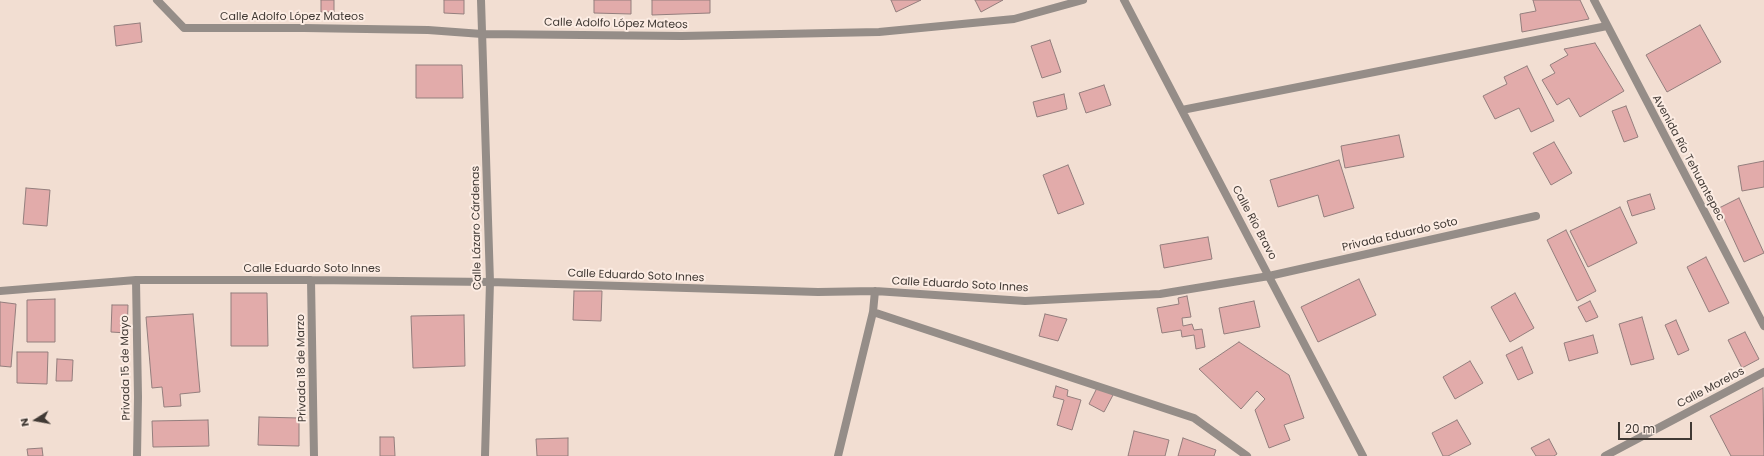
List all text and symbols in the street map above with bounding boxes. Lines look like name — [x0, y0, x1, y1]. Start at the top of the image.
street label: Calle Adolfo López Mateos — [220, 10, 364, 24]
street label: Calle Adolfo López Mateos — [544, 16, 688, 32]
street label: Avenida Río Tehuantepec — [1649, 93, 1727, 223]
street label: Calle Lázaro Cárdenas — [469, 166, 485, 290]
street label: Calle Río Bravo — [1229, 184, 1279, 262]
street label: Privada Eduardo Soto — [1341, 215, 1459, 255]
street label: Calle Eduardo Soto Innes — [244, 262, 380, 276]
street label: Calle Eduardo Soto Innes — [567, 267, 705, 285]
street label: Calle Eduardo Soto Innes — [891, 275, 1029, 295]
street label: Privada 18 de Marzo — [294, 314, 310, 422]
street label: Privada 15 de Mayo — [118, 315, 134, 421]
street label: Calle Morelos — [1675, 365, 1747, 411]
north arrow — [16, 400, 56, 440]
scale bar — [1620, 414, 1694, 440]
text: N — [16, 417, 33, 428]
text: 20 m — [1625, 420, 1655, 437]

